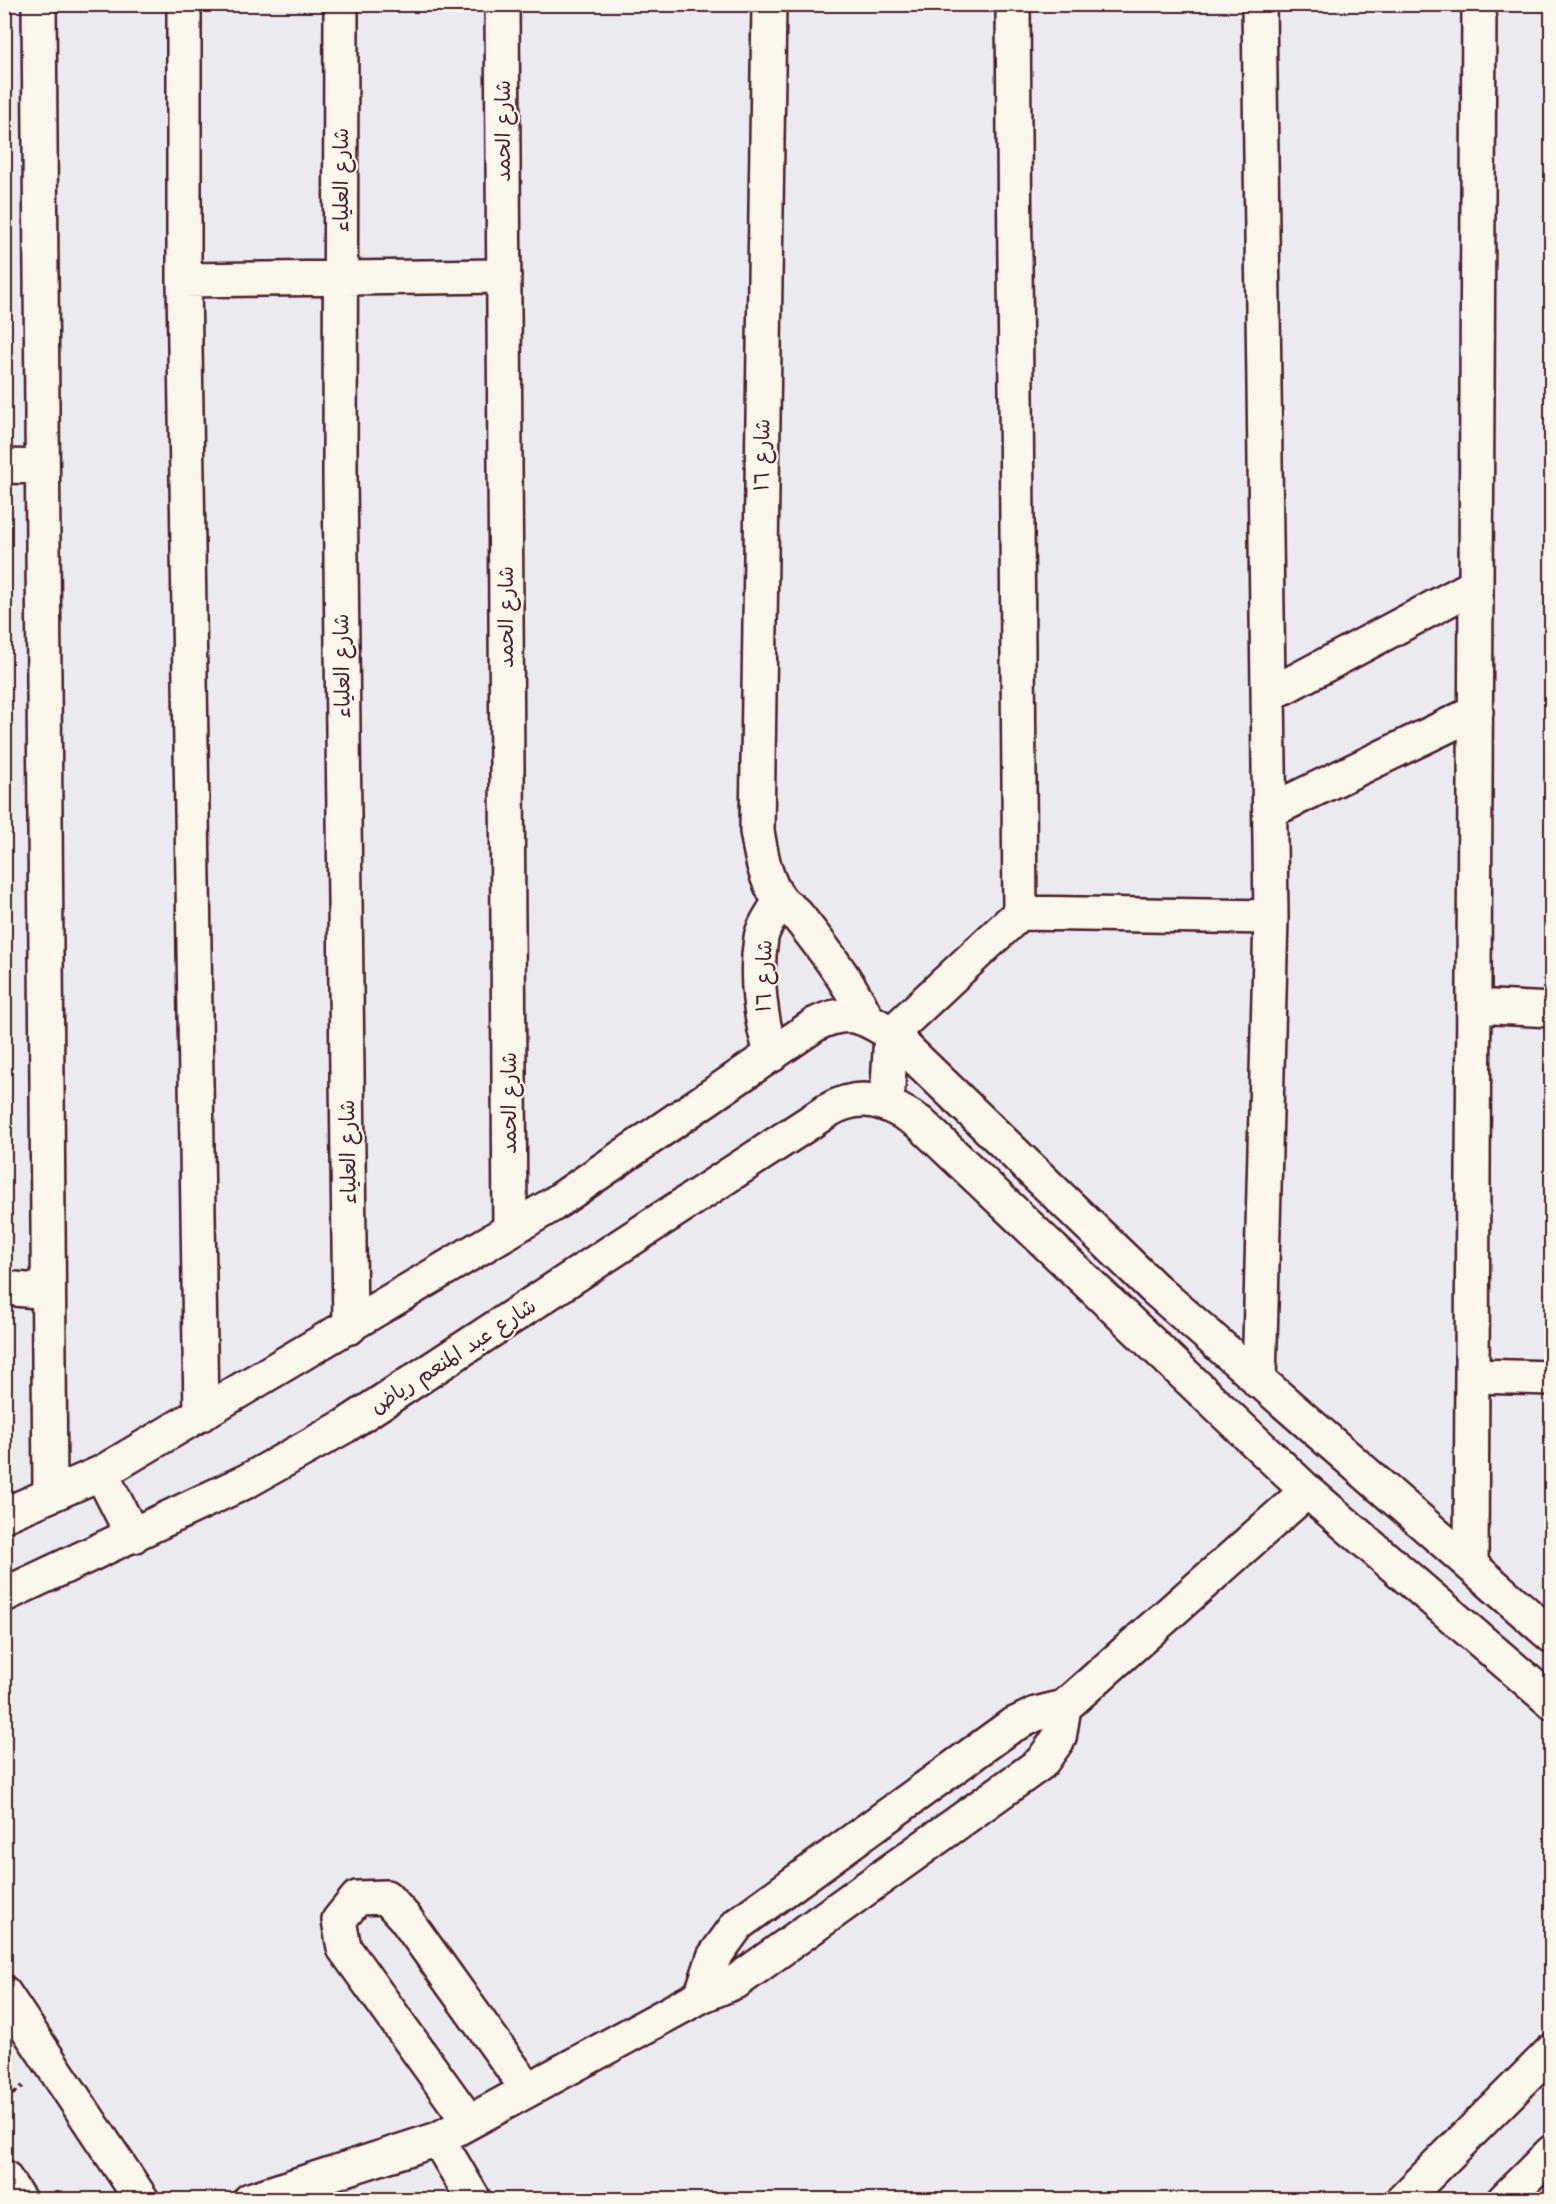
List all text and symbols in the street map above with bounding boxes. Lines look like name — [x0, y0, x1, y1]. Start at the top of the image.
street label: شارع الحمد — [489, 80, 518, 182]
street label: شارع العلياء — [327, 128, 356, 232]
street label: شارع ١٦ — [747, 418, 778, 492]
street label: شارع الحمد — [492, 566, 521, 668]
street label: شارع العلياء — [327, 613, 358, 719]
street label: شارع ١٦ — [749, 939, 780, 1013]
street label: شارع الحمد — [495, 1052, 524, 1154]
street label: شارع العلياء — [333, 1099, 364, 1205]
street label: شارع عبد المنعم رياض — [365, 1292, 542, 1422]

